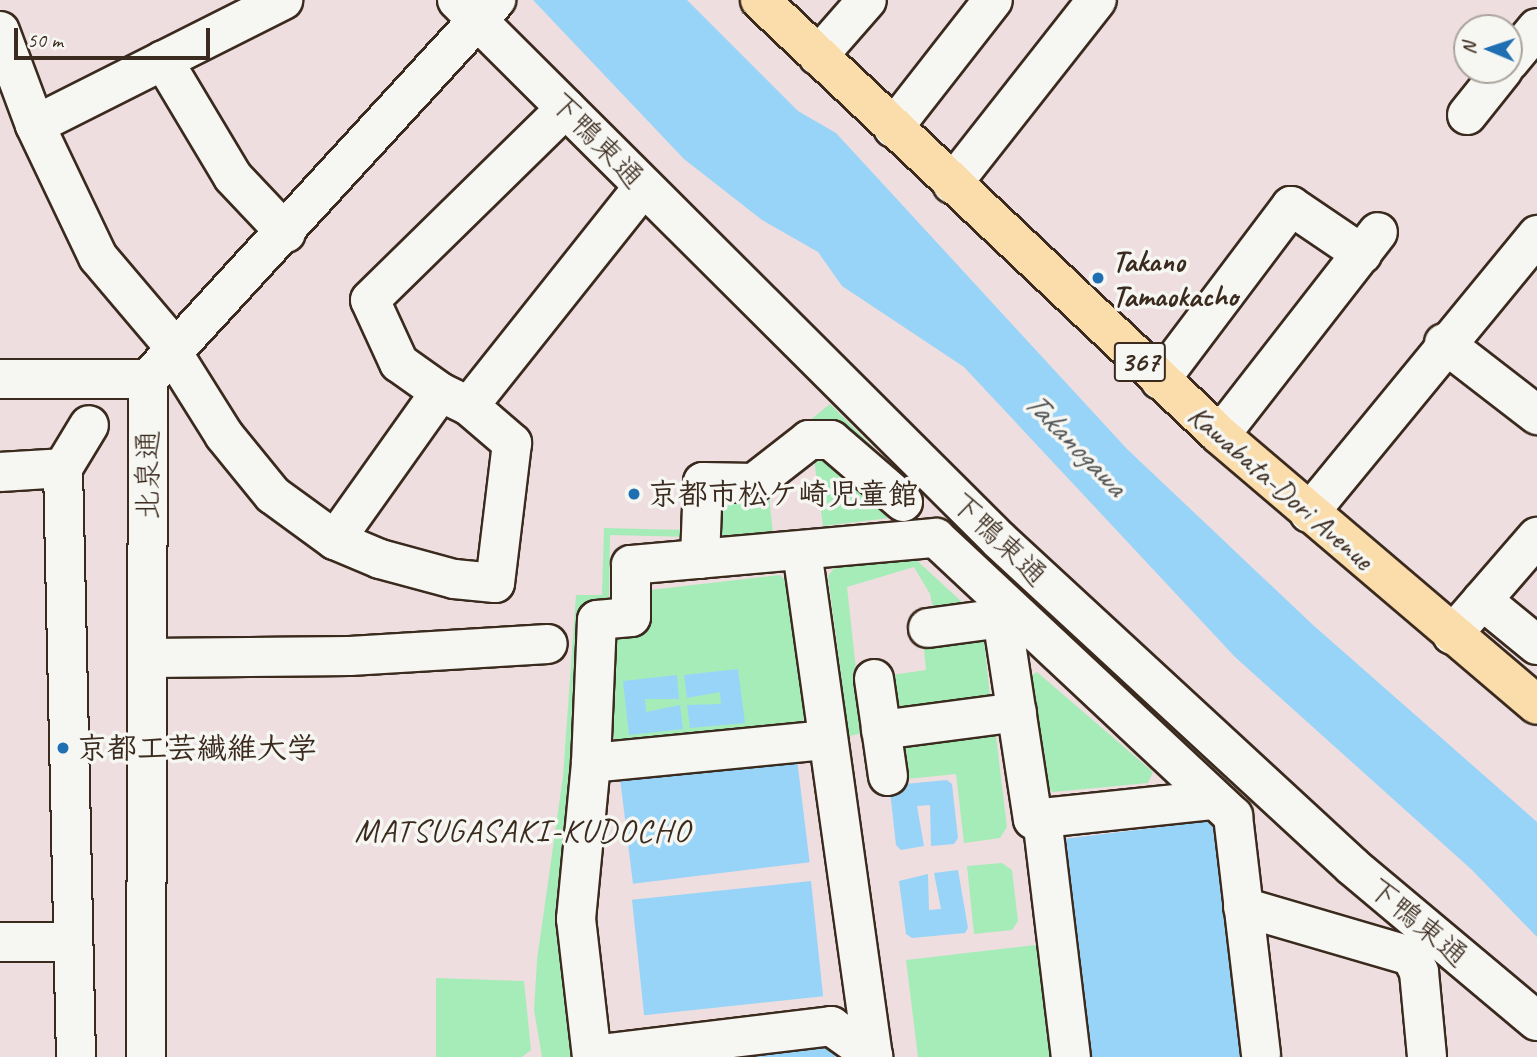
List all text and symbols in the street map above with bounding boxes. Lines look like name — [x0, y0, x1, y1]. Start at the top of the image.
scale bar — [18, 14, 214, 58]
north arrow — [1453, 14, 1523, 84]
text: 50 m — [27, 27, 63, 53]
text: N — [1457, 42, 1481, 55]
street label: 下鴨東通 — [542, 84, 652, 196]
place label: Takano Tamaokacho — [1112, 243, 1238, 314]
marker: Takano Tamaokacho — [1090, 270, 1106, 286]
road number: 367 — [1114, 338, 1166, 386]
water label: Takanogawa — [1016, 384, 1134, 504]
street label: Kawabata-Dori Avenue — [1181, 397, 1381, 577]
street label: 北泉通 — [130, 430, 166, 520]
place label: 京都市松ケ崎児童館 — [648, 476, 918, 512]
street label: 下鴨東通 — [943, 484, 1055, 594]
marker: 京都市松ケ崎児童館 — [626, 486, 642, 502]
place label: 京都工芸繊維大学 — [77, 730, 317, 766]
marker: 京都工芸繊維大学 — [55, 740, 71, 756]
district label: MATSUGASAKI-KUDOCHO — [357, 812, 689, 850]
street label: 下鴨東通 — [1360, 870, 1476, 974]

